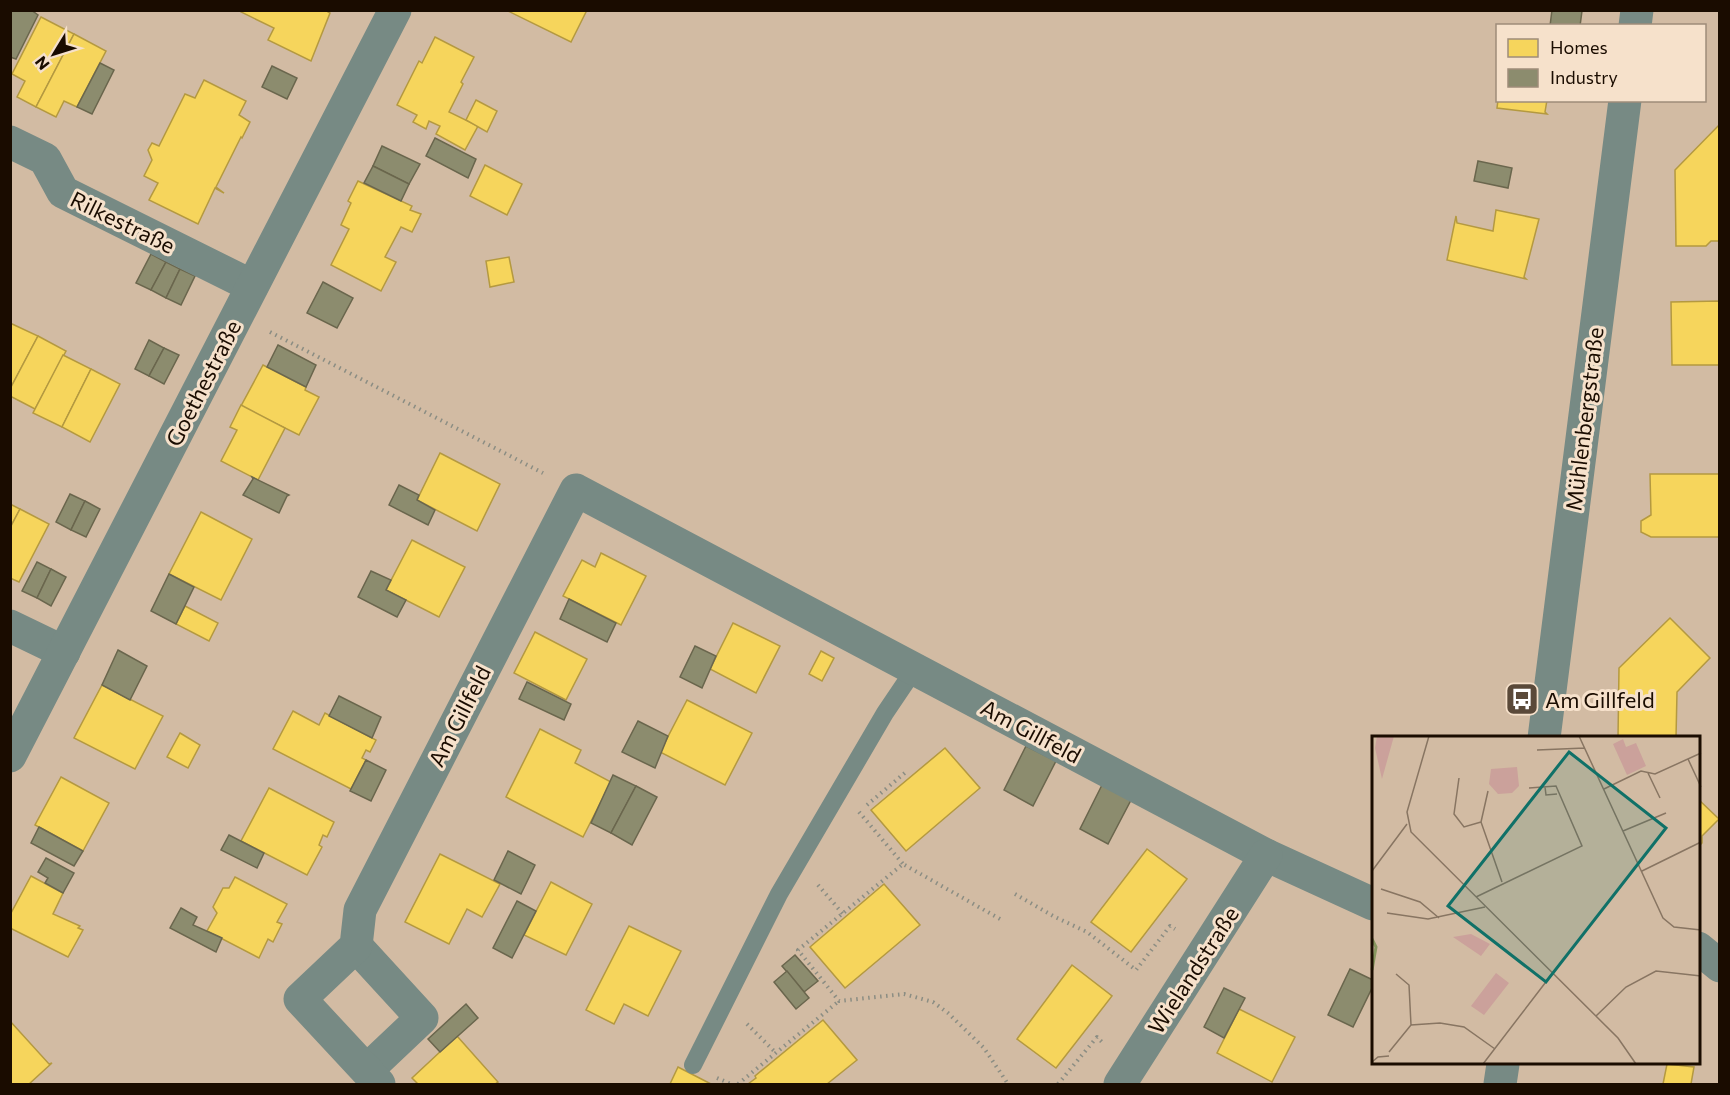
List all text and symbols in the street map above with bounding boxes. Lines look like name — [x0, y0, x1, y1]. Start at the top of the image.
north arrow — [24, 24, 84, 84]
legend — [1496, 24, 1706, 102]
text: Homes — [1550, 36, 1608, 58]
text: N — [31, 53, 53, 74]
text: Industry — [1550, 66, 1618, 88]
street label: Rilkestraße — [66, 185, 180, 259]
street label: Goethestraße — [160, 315, 246, 451]
street label: Mühlenbergstraße — [1559, 326, 1609, 512]
street label: Am Gillfeld — [422, 661, 496, 771]
bus stop icon: Am Gillfeld — [1504, 681, 1540, 717]
place label: Am Gillfeld — [1545, 686, 1655, 713]
street label: Am Gillfeld — [976, 693, 1086, 769]
inset map — [1372, 736, 1700, 1065]
street label: Wielandstraße — [1142, 901, 1244, 1039]

